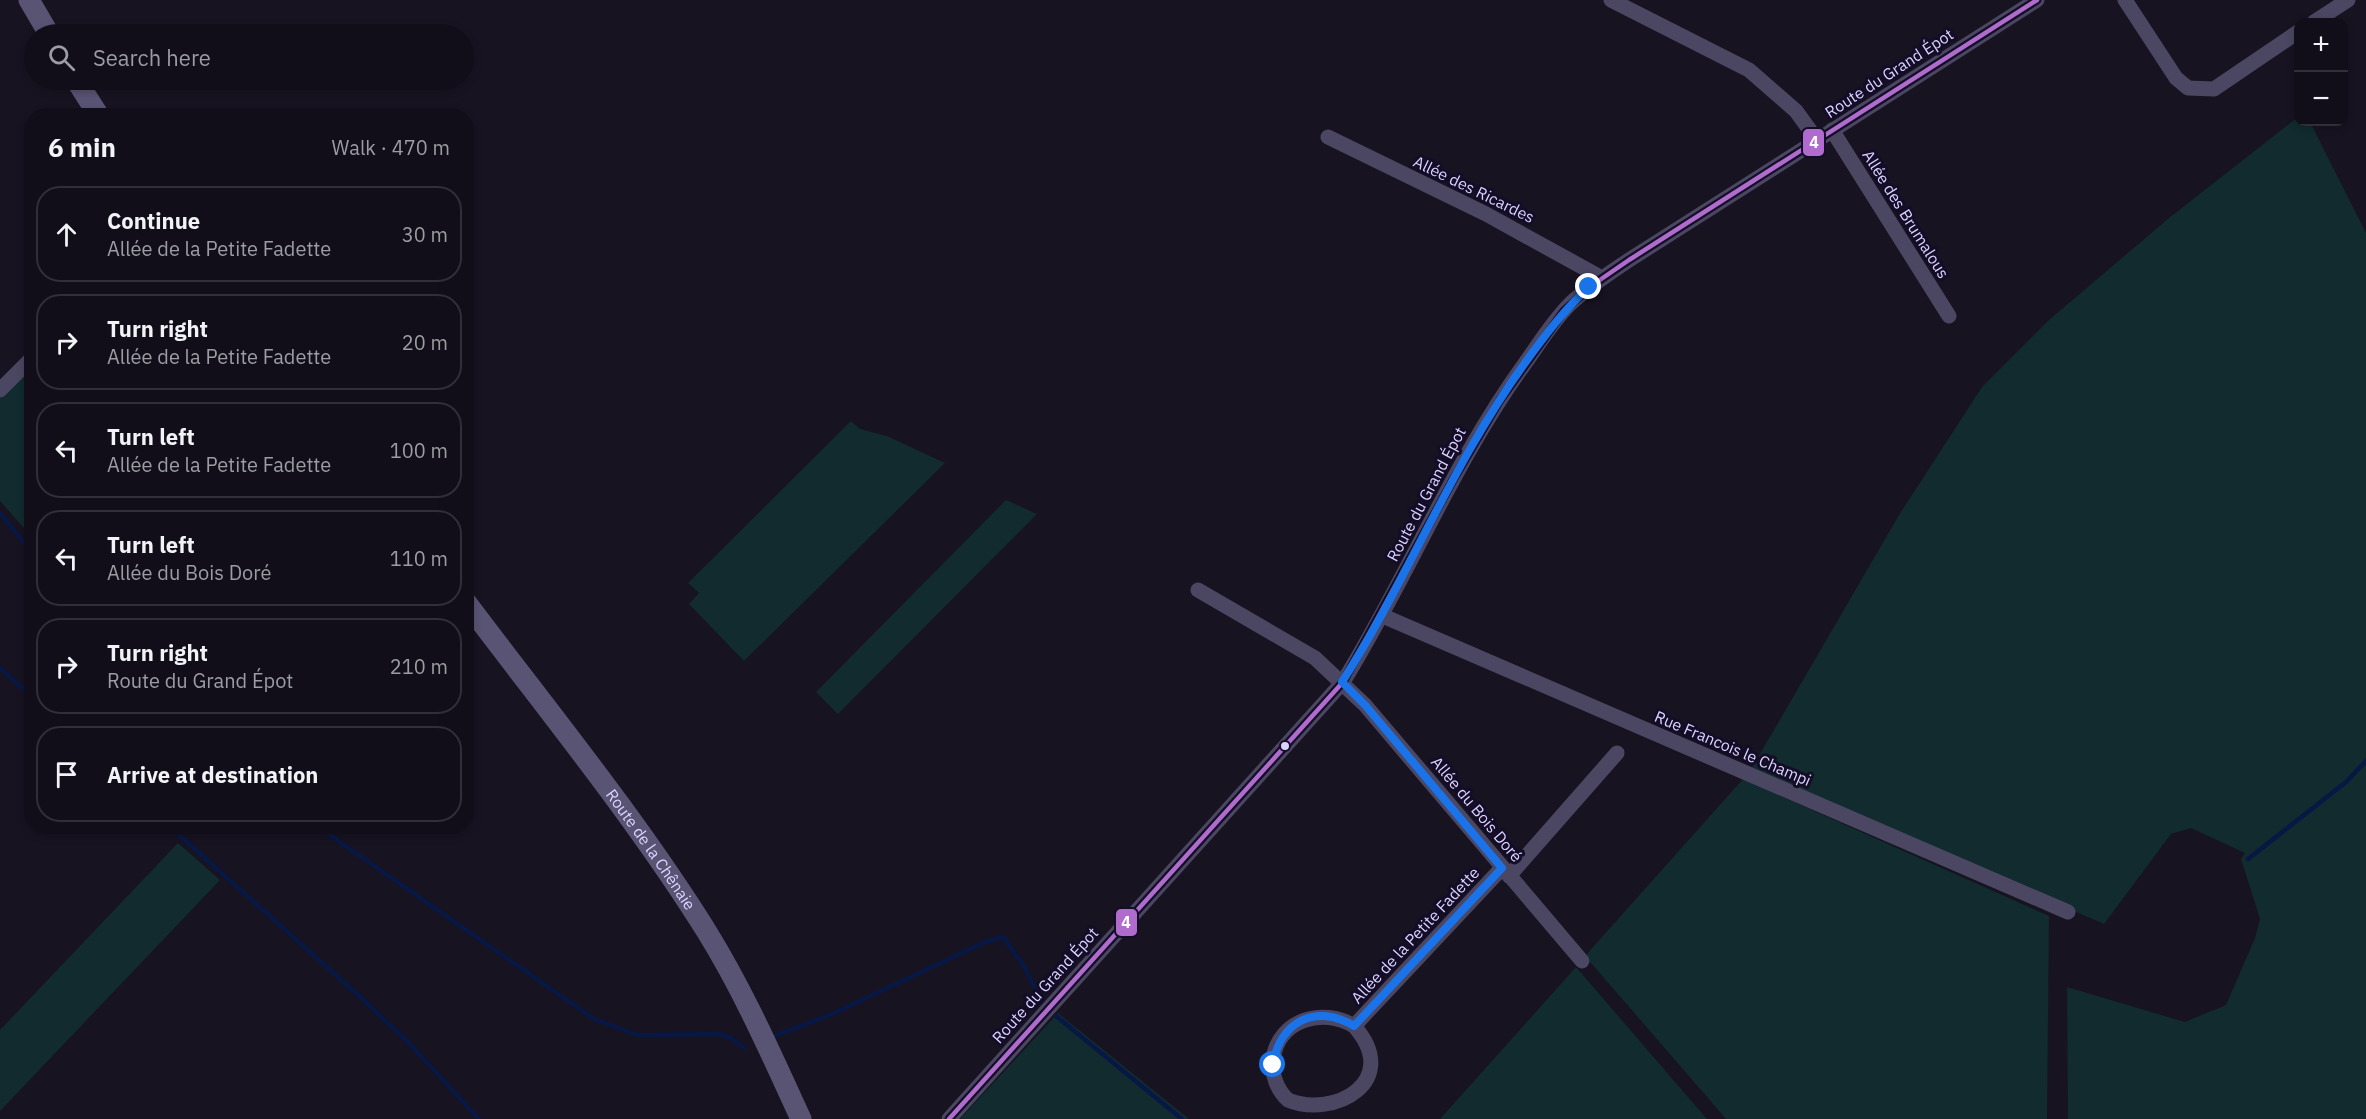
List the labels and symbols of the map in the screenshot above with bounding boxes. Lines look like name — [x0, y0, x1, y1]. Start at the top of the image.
street label: Route du Grand Épot — [1820, 23, 1957, 122]
line badge: 4 — [1802, 128, 1825, 157]
text: 4 — [1809, 132, 1819, 152]
street label: Allée des Brumalous — [1858, 146, 1954, 282]
street label: Allée des Ricardes — [1410, 151, 1538, 227]
route end — [1575, 273, 1601, 299]
street label: Route du Grand Épot — [1381, 423, 1470, 565]
street label: Rue Francois le Champi — [1652, 706, 1814, 790]
unlabelled marker — [1279, 740, 1291, 752]
street label: Allée du Bois Doré — [1427, 752, 1527, 866]
street label: Route de la Chênaie — [602, 785, 700, 914]
street label: Allée de la Petite Fadette — [1347, 862, 1484, 1007]
line badge: 4 — [1115, 908, 1138, 937]
text: 4 — [1121, 912, 1131, 932]
street label: Route du Grand Épot — [987, 922, 1102, 1047]
route start — [1259, 1051, 1285, 1077]

